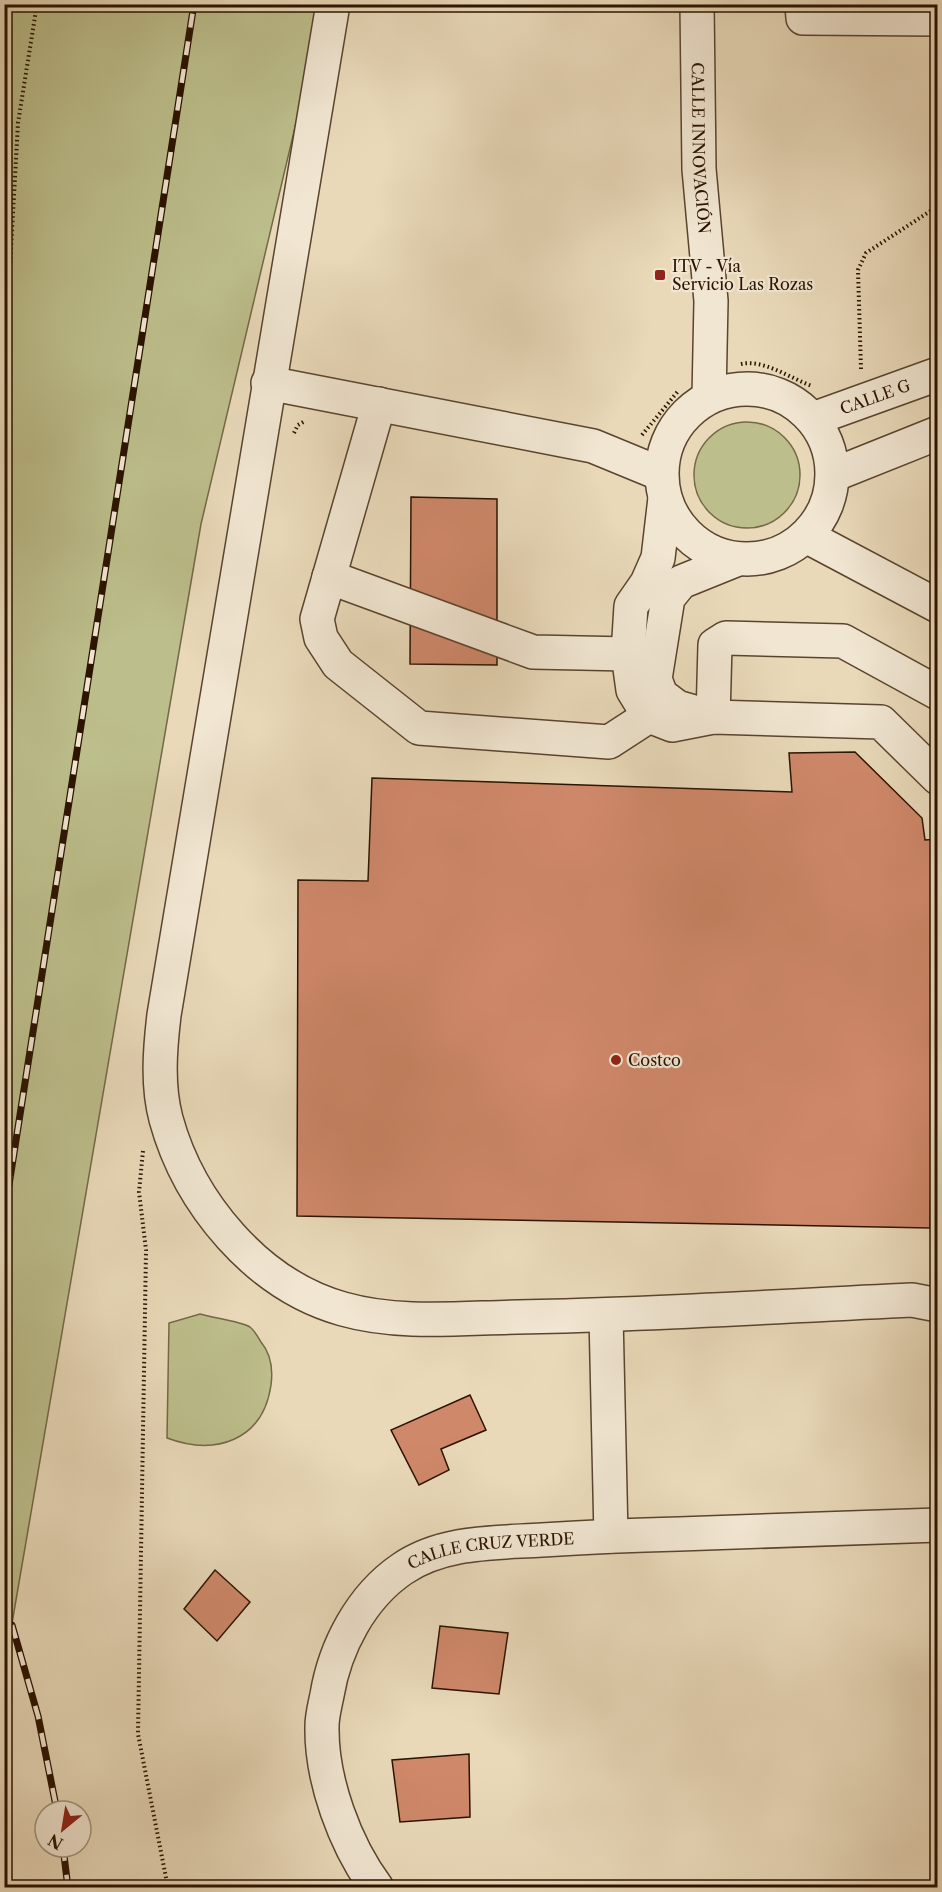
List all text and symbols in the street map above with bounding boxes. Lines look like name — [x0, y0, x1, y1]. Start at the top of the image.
street label: CALLE INNOVACIÓN — [688, 62, 715, 235]
place label: ITV - Vía Servicio Las Rozas — [672, 256, 813, 294]
marker: ITV - Vía Servicio Las Rozas — [653, 268, 667, 282]
street label: CALLE G — [837, 375, 913, 418]
place label: Costco — [628, 1050, 681, 1070]
marker: Costco — [609, 1053, 623, 1067]
street label: CALLE CRUZ VERDE — [404, 1528, 575, 1574]
north arrow — [33, 1799, 93, 1859]
text: N — [44, 1830, 67, 1854]

